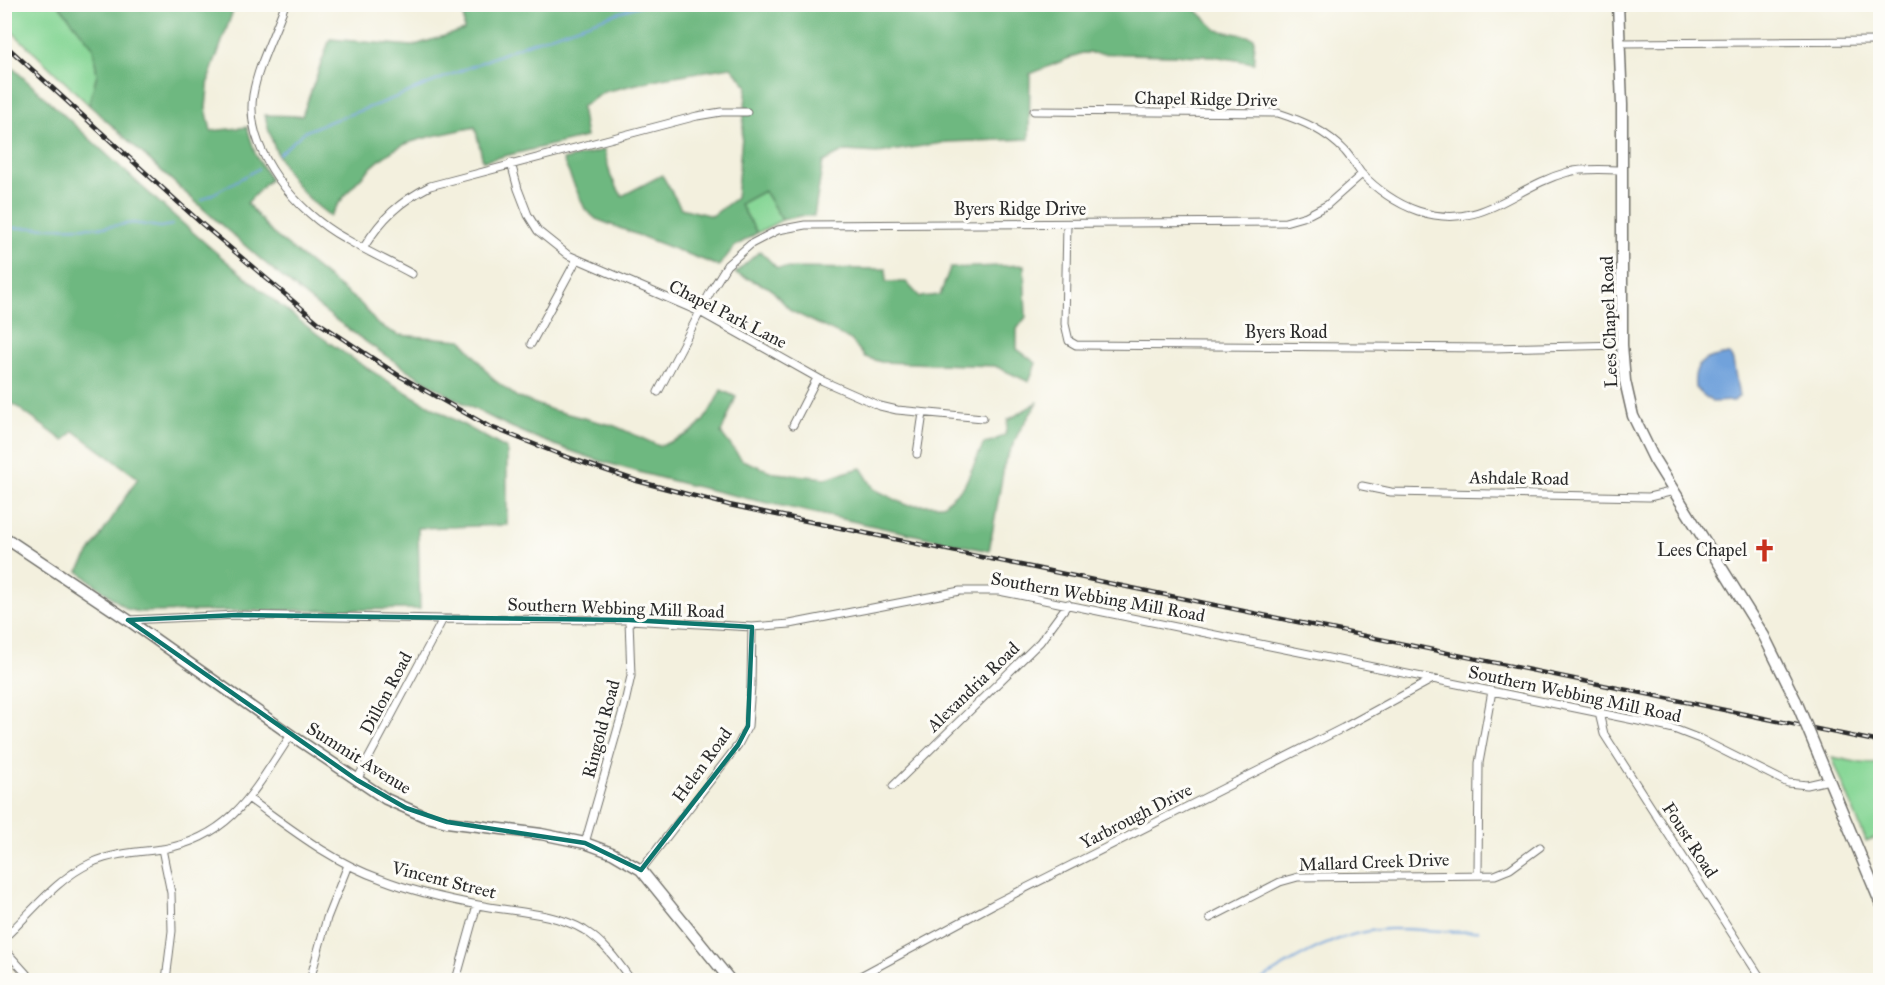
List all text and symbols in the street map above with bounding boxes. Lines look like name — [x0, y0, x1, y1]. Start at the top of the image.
street label: Chapel Ridge Drive — [1134, 87, 1278, 112]
street label: Byers Ridge Drive — [954, 198, 1086, 221]
street label: Lees Chapel Road — [1596, 256, 1622, 388]
street label: Chapel Park Lane — [665, 275, 791, 353]
street label: Byers Road — [1244, 321, 1328, 343]
street label: Ashdale Road — [1468, 466, 1569, 490]
church icon: Lees Chapel — [1752, 537, 1778, 563]
place label: Lees Chapel — [1657, 539, 1747, 561]
street label: Southern Webbing Mill Road — [989, 567, 1207, 628]
street label: Southern Webbing Mill Road — [507, 593, 725, 624]
street label: Alexandria Road — [921, 637, 1024, 737]
street label: Dillon Road — [355, 648, 417, 738]
street label: Southern Webbing Mill Road — [1466, 661, 1683, 728]
street label: Ringold Road — [577, 677, 626, 781]
street label: Summit Avenue — [303, 717, 415, 799]
street label: Helen Road — [667, 723, 737, 807]
street label: Yarbrough Drive — [1076, 778, 1196, 855]
street label: Foust Road — [1658, 798, 1722, 882]
street label: Mallard Creek Drive — [1298, 848, 1450, 876]
street label: Vincent Street — [388, 856, 499, 904]

